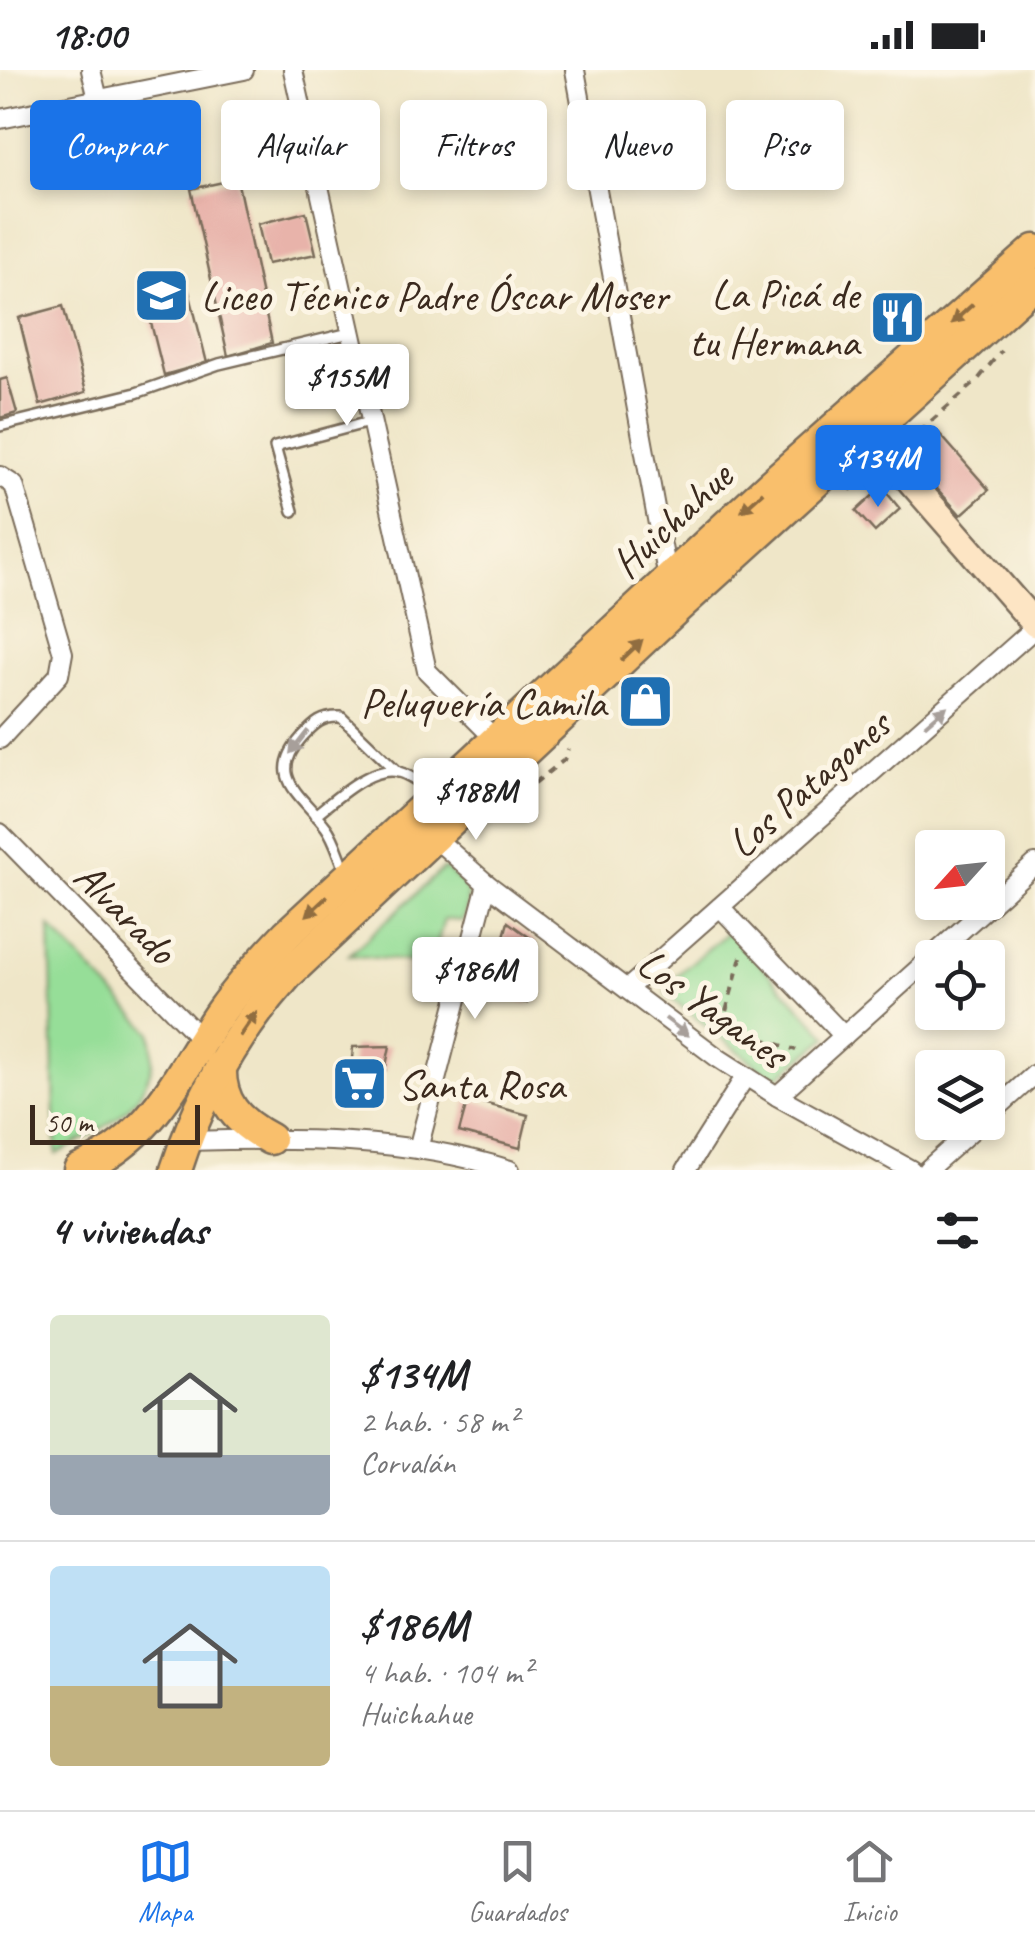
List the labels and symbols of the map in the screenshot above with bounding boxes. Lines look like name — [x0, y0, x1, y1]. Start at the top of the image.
school or university icon: Liceo Técnico Padre Óscar Moser — [132, 265, 192, 325]
place label: La Picá de tu Hermana — [689, 268, 862, 369]
place label: Liceo Técnico Padre Óscar Moser — [201, 270, 671, 323]
restaurant icon: La Picá de tu Hermana — [868, 287, 928, 347]
one-way arrow — [950, 303, 975, 325]
pin: $155M — [277, 344, 417, 429]
pin: $134M — [808, 425, 948, 510]
street label: Huichahue — [600, 449, 745, 589]
one-way arrow — [740, 490, 765, 512]
one-way arrow — [620, 639, 644, 662]
shop icon: Peluquería Camila — [615, 672, 675, 732]
place label: Peluquería Camila — [361, 677, 609, 730]
street label: Los Patagones — [716, 696, 904, 869]
one-way arrow — [923, 706, 948, 728]
one-way arrow — [288, 729, 309, 755]
pin: $188M — [406, 758, 546, 843]
north arrow — [915, 830, 1005, 920]
street label: Alvarado — [62, 851, 189, 977]
one-way arrow — [305, 894, 329, 917]
street label: Los Yaganes — [627, 936, 800, 1082]
pin: $186M — [405, 937, 545, 1022]
one-way arrow — [237, 1010, 257, 1037]
one-way arrow — [663, 1016, 689, 1037]
supermarket icon: Santa Rosa — [329, 1054, 389, 1114]
place label: Santa Rosa — [398, 1059, 567, 1112]
scale bar — [30, 1100, 200, 1144]

